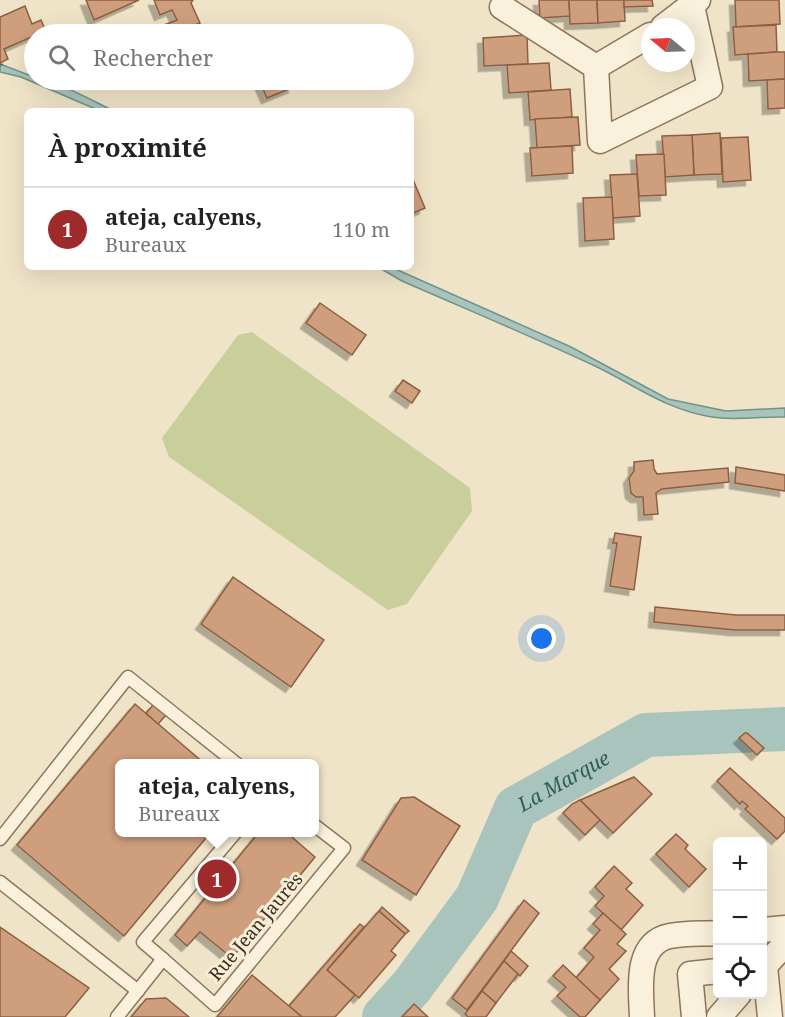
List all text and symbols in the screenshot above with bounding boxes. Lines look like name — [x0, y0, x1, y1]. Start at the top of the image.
north arrow — [641, 18, 695, 72]
search box — [24, 24, 414, 90]
icon: search — [45, 41, 78, 74]
text: Rechercher — [93, 42, 213, 72]
text: À proximité — [48, 129, 207, 165]
text: ateja, calyens, — [105, 201, 262, 231]
text: 1 — [62, 216, 73, 243]
text: 110 m — [332, 216, 390, 243]
text: Bureaux — [105, 231, 186, 258]
your location — [527, 624, 556, 653]
water label: La Marque — [512, 744, 615, 818]
popup — [115, 759, 319, 837]
text: ateja, calyens, — [138, 770, 296, 800]
text: Bureaux — [138, 800, 220, 827]
map controls — [713, 837, 767, 999]
button: + — [713, 837, 767, 891]
pin: 1 — [198, 856, 236, 902]
street label: Rue Jean Jaurès — [203, 867, 308, 985]
button: − — [713, 891, 767, 945]
button: locate — [713, 945, 767, 999]

